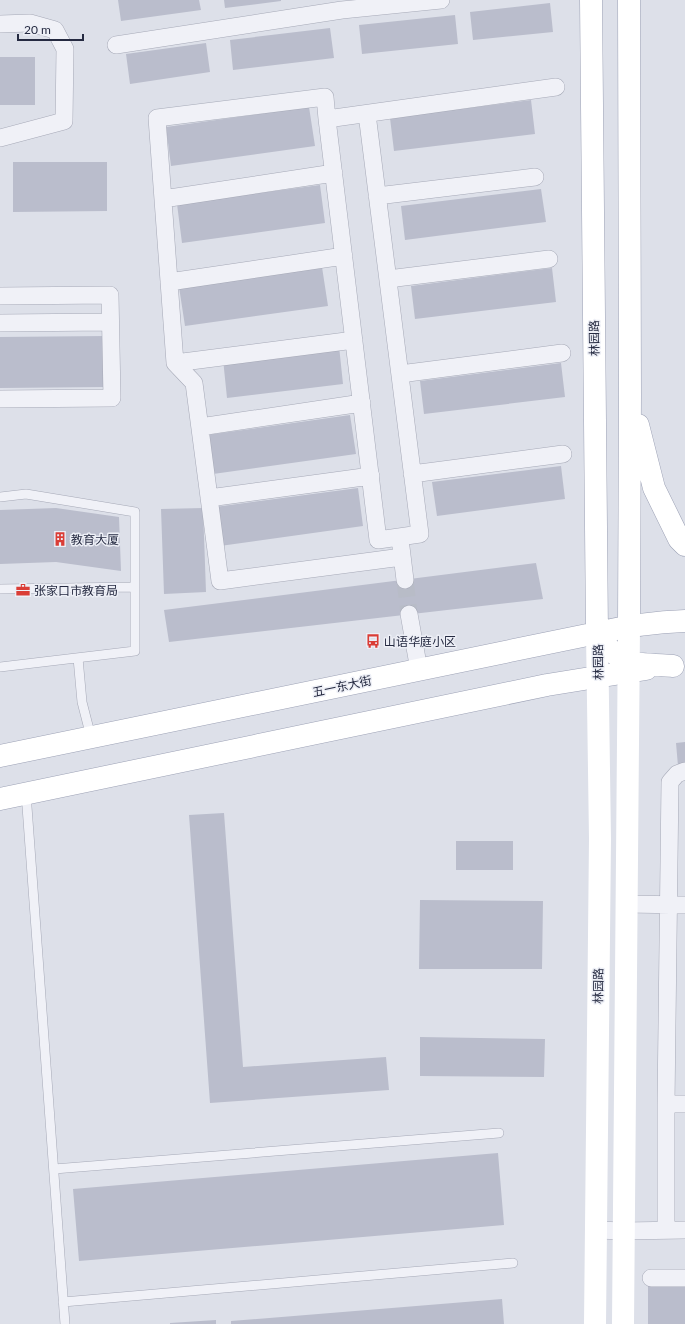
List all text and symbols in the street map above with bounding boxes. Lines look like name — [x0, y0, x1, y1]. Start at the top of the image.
scale bar — [18, 16, 83, 42]
text: 20 m — [24, 22, 51, 37]
street label: 林园路 — [586, 320, 602, 356]
building icon: 教育大厦 — [52, 531, 68, 547]
place label: 教育大厦 — [71, 532, 119, 547]
office icon: 张家口市教育局 — [15, 582, 31, 598]
place label: 张家口市教育局 — [34, 583, 118, 598]
bus stop icon: 山语华庭小区 — [365, 633, 381, 649]
place label: 山语华庭小区 — [384, 634, 456, 649]
street label: 林园路 — [590, 644, 606, 680]
street label: 五一东大街 — [311, 672, 373, 700]
street label: 林园路 — [590, 968, 606, 1004]

